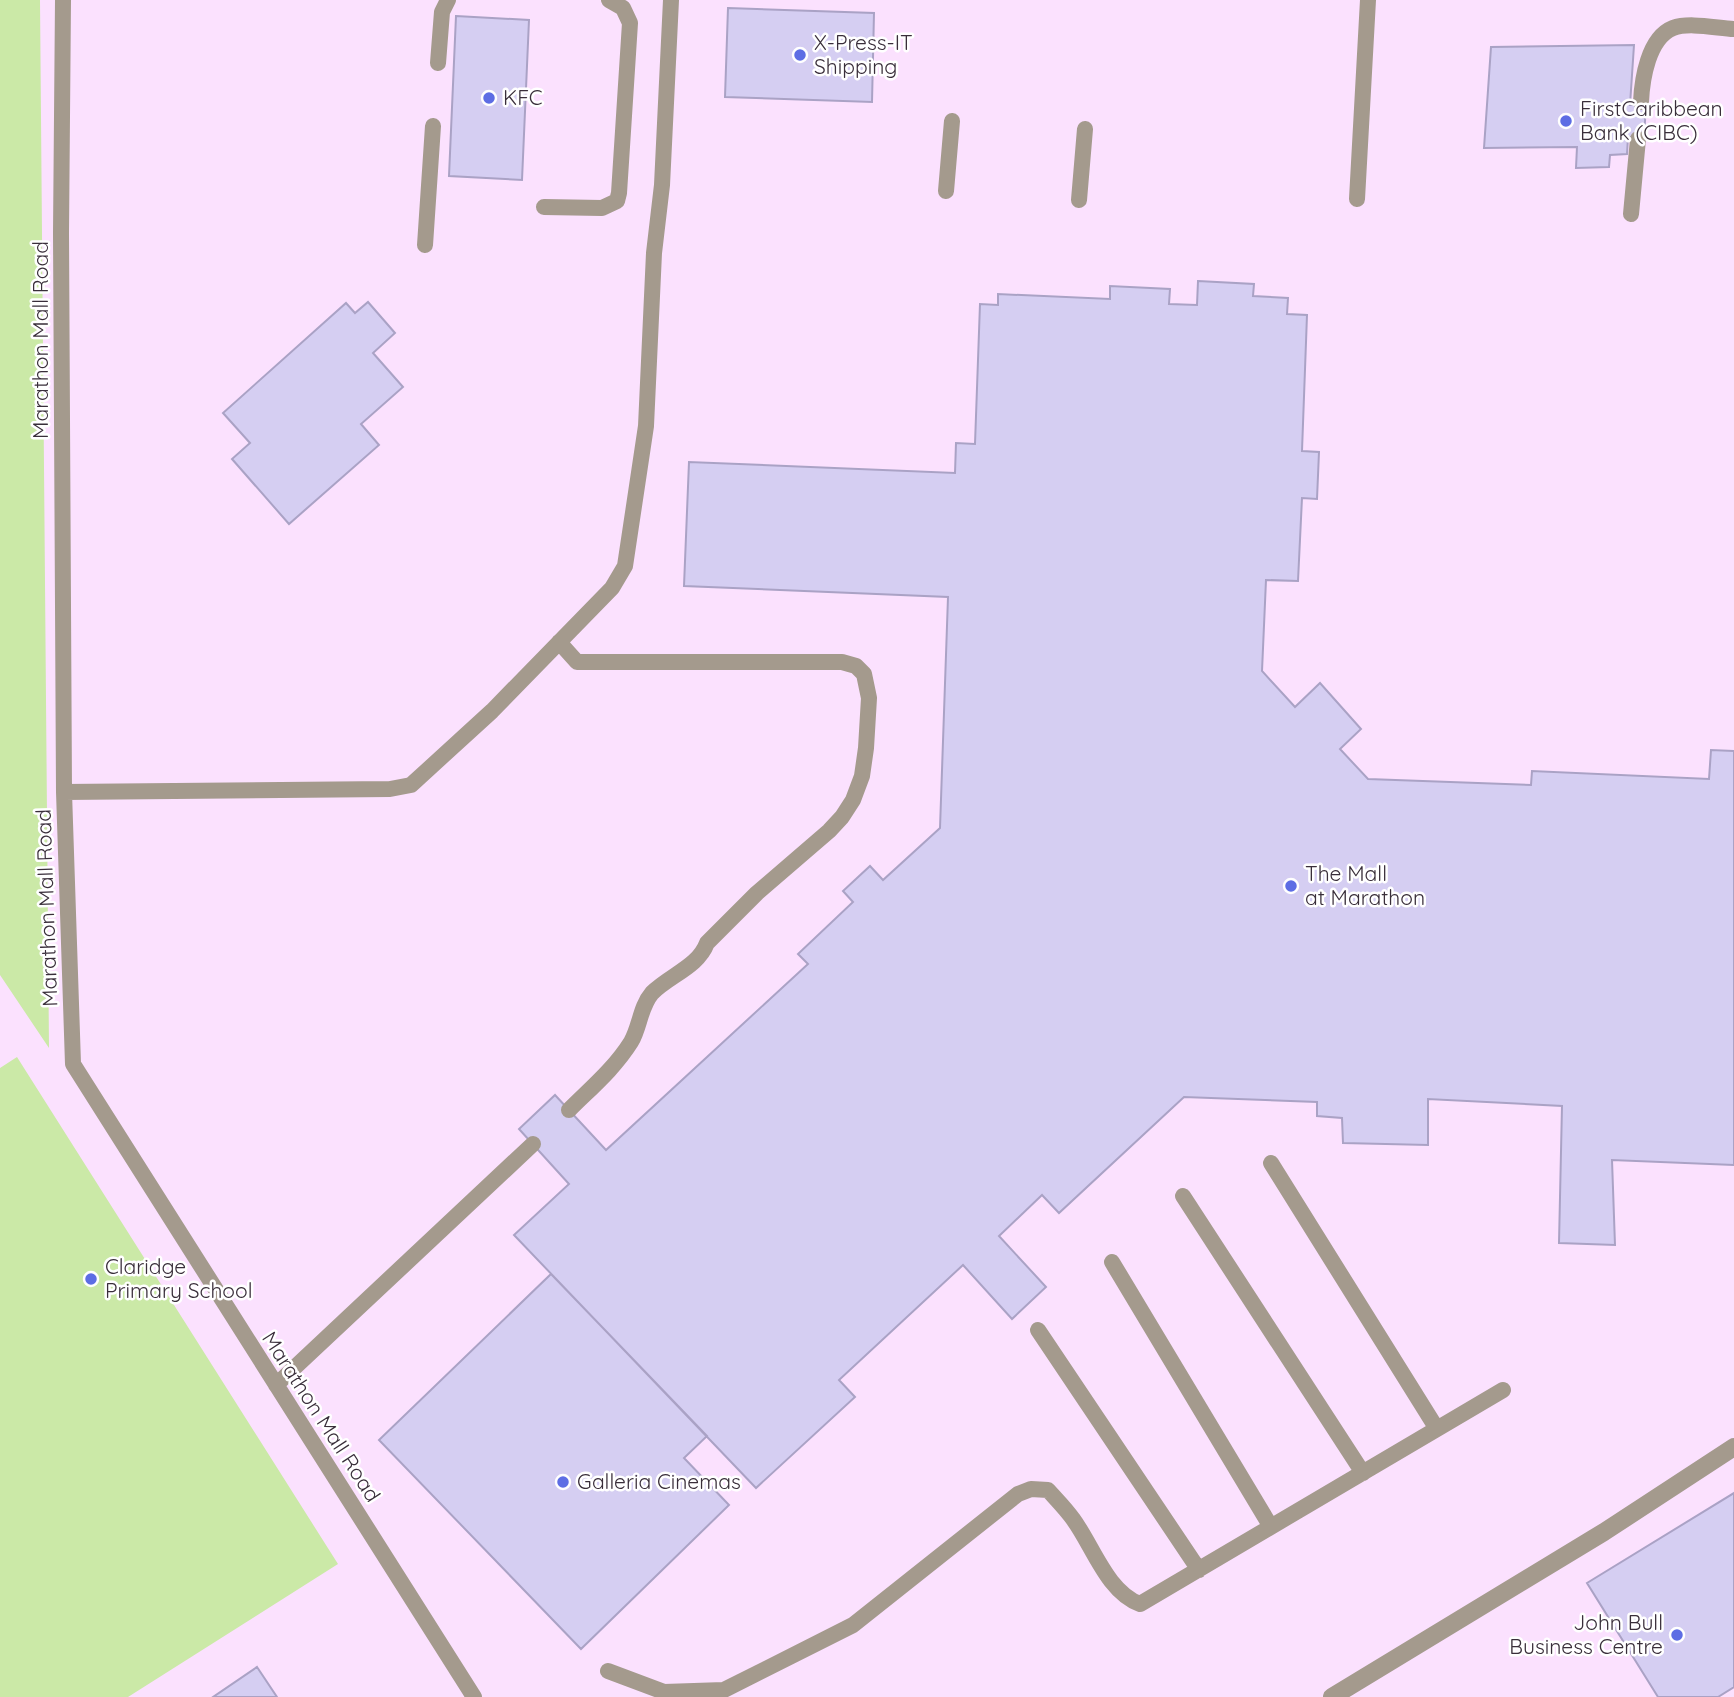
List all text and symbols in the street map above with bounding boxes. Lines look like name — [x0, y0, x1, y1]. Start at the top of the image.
place label: X-Press-IT Shipping — [814, 29, 913, 79]
marker: X-Press-IT Shipping — [792, 47, 808, 63]
place label: KFC — [503, 84, 543, 110]
marker: KFC — [481, 90, 497, 106]
place label: FirstCaribbean Bank (CIBC) — [1580, 95, 1723, 145]
marker: FirstCaribbean Bank (CIBC) — [1558, 113, 1574, 129]
street label: Marathon Mall Road — [27, 241, 53, 439]
street label: Marathon Mall Road — [30, 809, 62, 1007]
place label: The Mall at Marathon — [1305, 860, 1425, 910]
marker: The Mall at Marathon — [1283, 878, 1299, 894]
place label: Claridge Primary School — [105, 1253, 253, 1303]
marker: Claridge Primary School — [83, 1271, 99, 1287]
street label: Marathon Mall Road — [257, 1326, 387, 1506]
place label: Galleria Cinemas — [577, 1468, 741, 1494]
marker: Galleria Cinemas — [555, 1474, 571, 1490]
place label: John Bull Business Centre — [1509, 1609, 1663, 1659]
marker: John Bull Business Centre — [1669, 1627, 1685, 1643]

